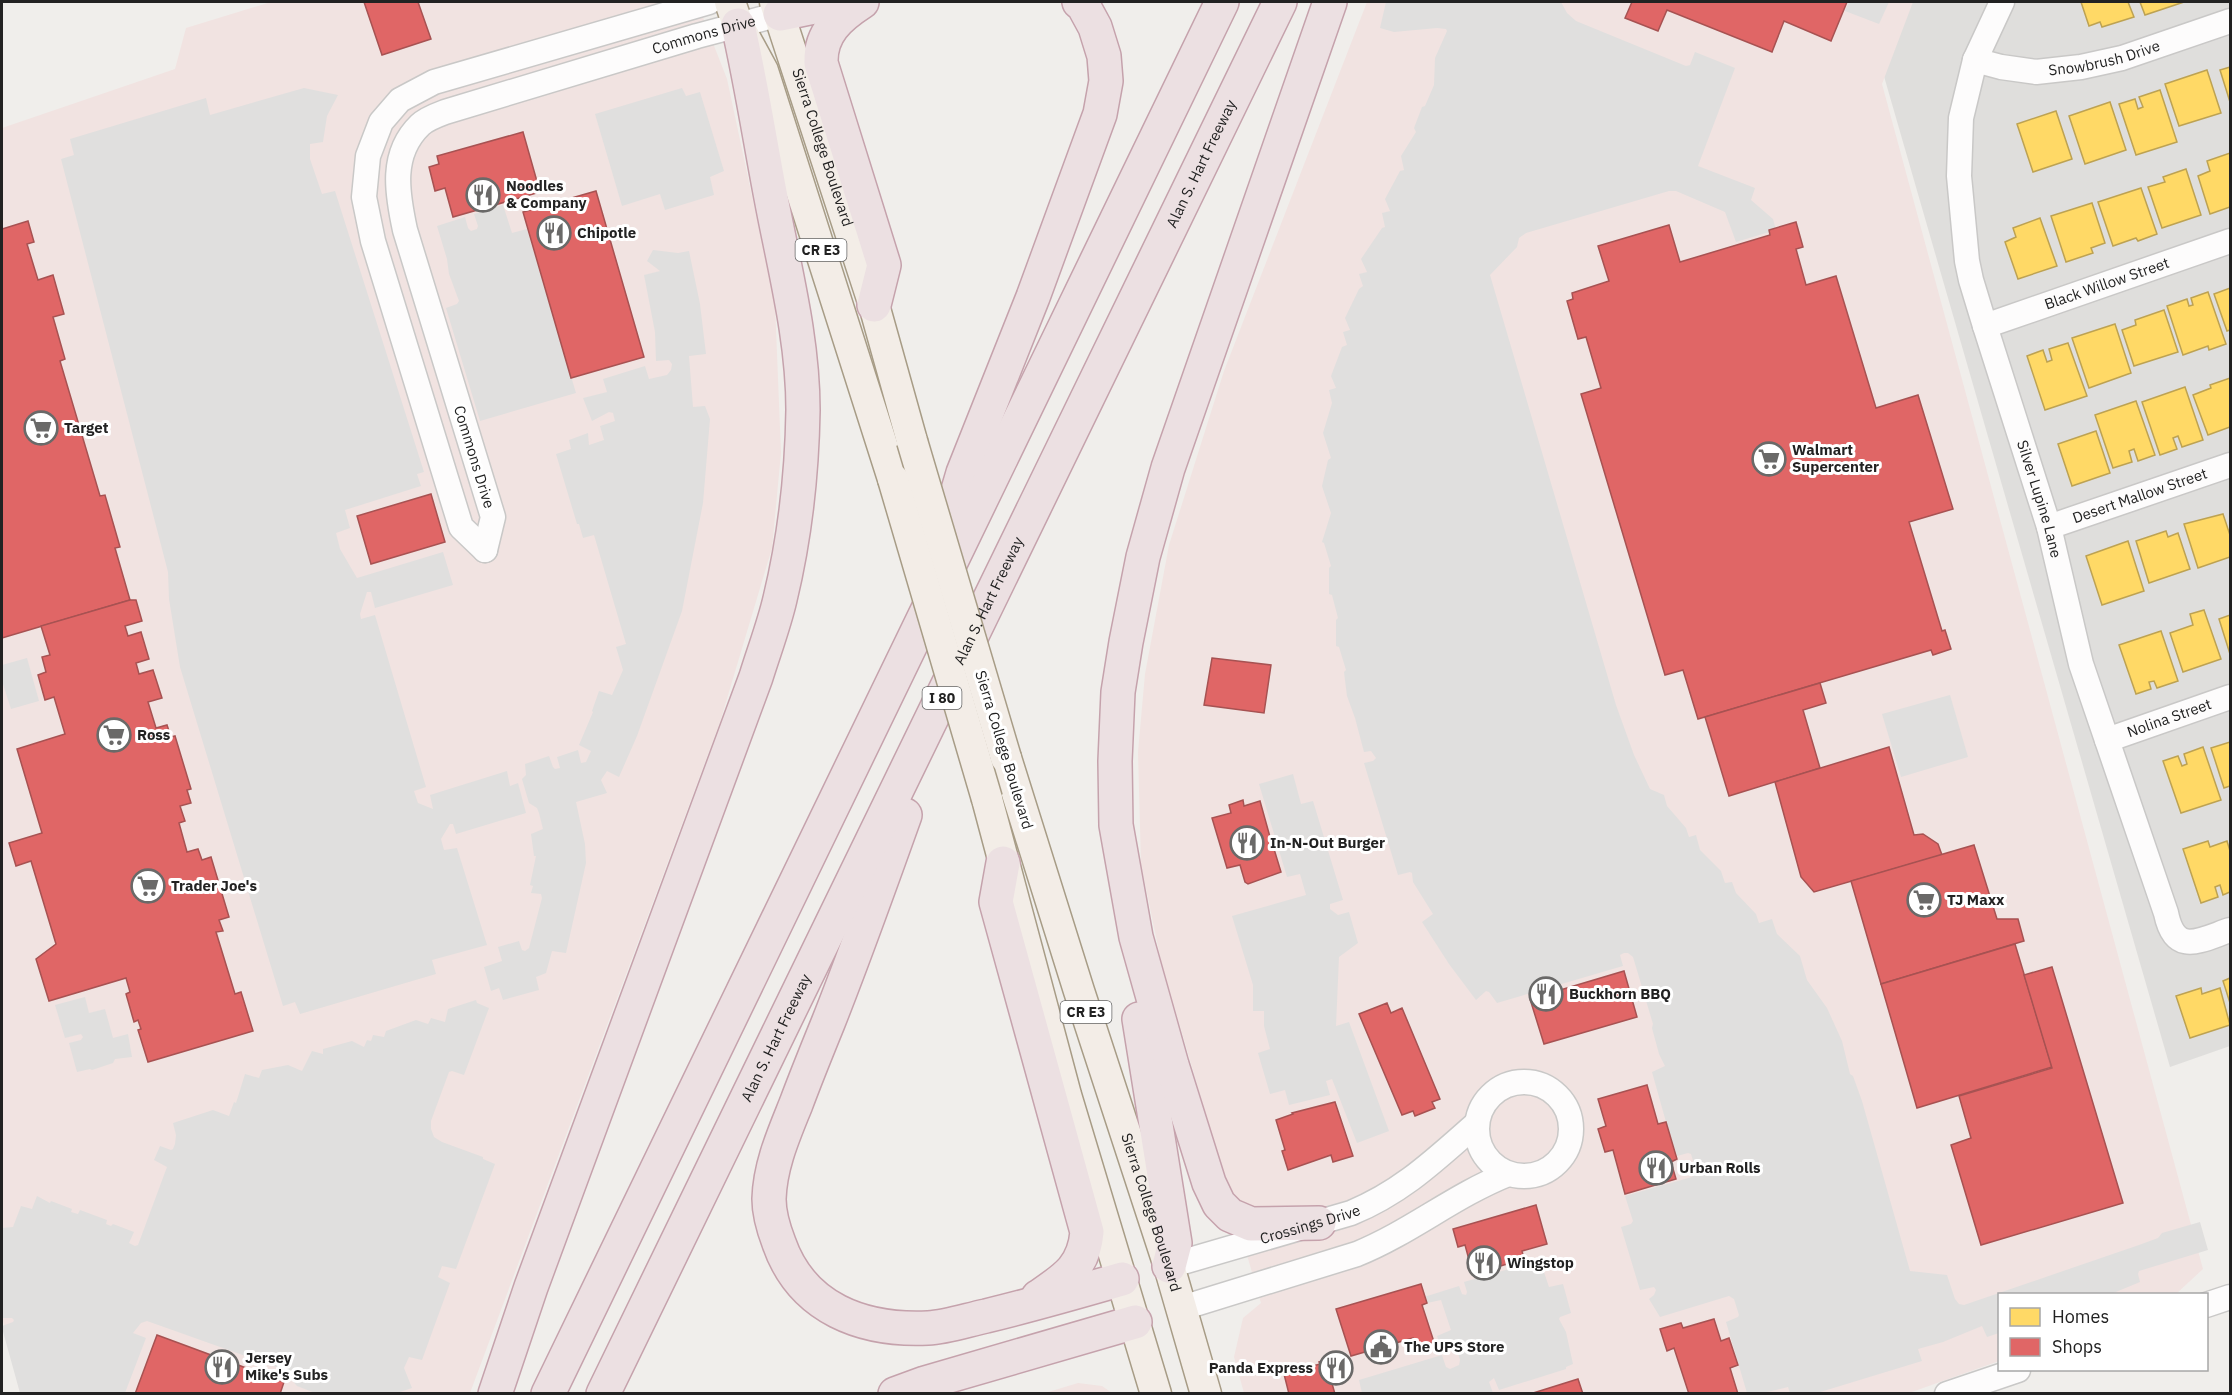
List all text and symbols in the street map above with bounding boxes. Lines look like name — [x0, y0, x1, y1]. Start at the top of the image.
street label: Commons Drive — [650, 11, 757, 58]
street label: Snowbrush Drive — [2047, 36, 2162, 80]
street label: Sierra College Boulevard — [788, 66, 858, 229]
street label: Alan S. Hart Freeway — [1162, 96, 1240, 231]
place label: Noodles & Company — [506, 176, 586, 212]
restaurant icon: Noodles & Company — [465, 177, 501, 213]
restaurant icon: Chipotle — [536, 215, 572, 251]
place label: Chipotle — [577, 223, 636, 242]
road number: CR E3 — [796, 239, 846, 261]
street label: Black Willow Street — [2042, 253, 2172, 314]
street label: Commons Drive — [450, 403, 499, 511]
supermarket icon: Target — [23, 410, 59, 446]
place label: Target — [64, 418, 109, 437]
street label: Silver Lupine Lane — [2013, 438, 2066, 560]
place label: Walmart Supercenter — [1792, 440, 1879, 476]
supermarket icon: Walmart Supercenter — [1751, 441, 1787, 477]
street label: Desert Mallow Street — [2070, 464, 2210, 527]
street label: Alan S. Hart Freeway — [949, 533, 1028, 668]
street label: Sierra College Boulevard — [971, 668, 1038, 832]
road number: I 80 — [922, 687, 962, 709]
street label: Nolina Street — [2124, 694, 2214, 741]
supermarket icon: Ross — [96, 717, 132, 753]
place label: Ross — [137, 725, 171, 744]
restaurant icon: In-N-Out Burger — [1229, 825, 1265, 861]
place label: In-N-Out Burger — [1270, 833, 1385, 852]
supermarket icon: Trader Joe's — [130, 868, 166, 904]
place label: Trader Joe's — [171, 876, 258, 895]
supermarket icon: TJ Maxx — [1906, 882, 1942, 918]
place label: TJ Maxx — [1947, 890, 2005, 909]
street label: Alan S. Hart Freeway — [737, 970, 815, 1105]
restaurant icon: Buckhorn BBQ — [1528, 976, 1564, 1012]
place label: Buckhorn BBQ — [1569, 984, 1671, 1003]
road number: CR E3 — [1060, 1001, 1112, 1023]
street label: Sierra College Boulevard — [1117, 1131, 1186, 1294]
restaurant icon: Urban Rolls — [1638, 1150, 1674, 1186]
place label: Urban Rolls — [1679, 1158, 1761, 1177]
street label: Crossings Drive — [1258, 1200, 1363, 1248]
restaurant icon: Wingstop — [1466, 1245, 1502, 1281]
place label: Wingstop — [1507, 1253, 1574, 1272]
legend — [1998, 1293, 2208, 1371]
text: Homes — [2052, 1305, 2109, 1328]
public building icon: The UPS Store — [1363, 1329, 1399, 1365]
text: Shops — [2052, 1335, 2102, 1358]
place label: The UPS Store — [1404, 1337, 1505, 1356]
place label: Jersey Mike's Subs — [245, 1348, 328, 1384]
restaurant icon: Jersey Mike's Subs — [204, 1349, 240, 1385]
restaurant icon: Panda Express — [1318, 1350, 1354, 1386]
place label: Panda Express — [1209, 1358, 1313, 1377]

